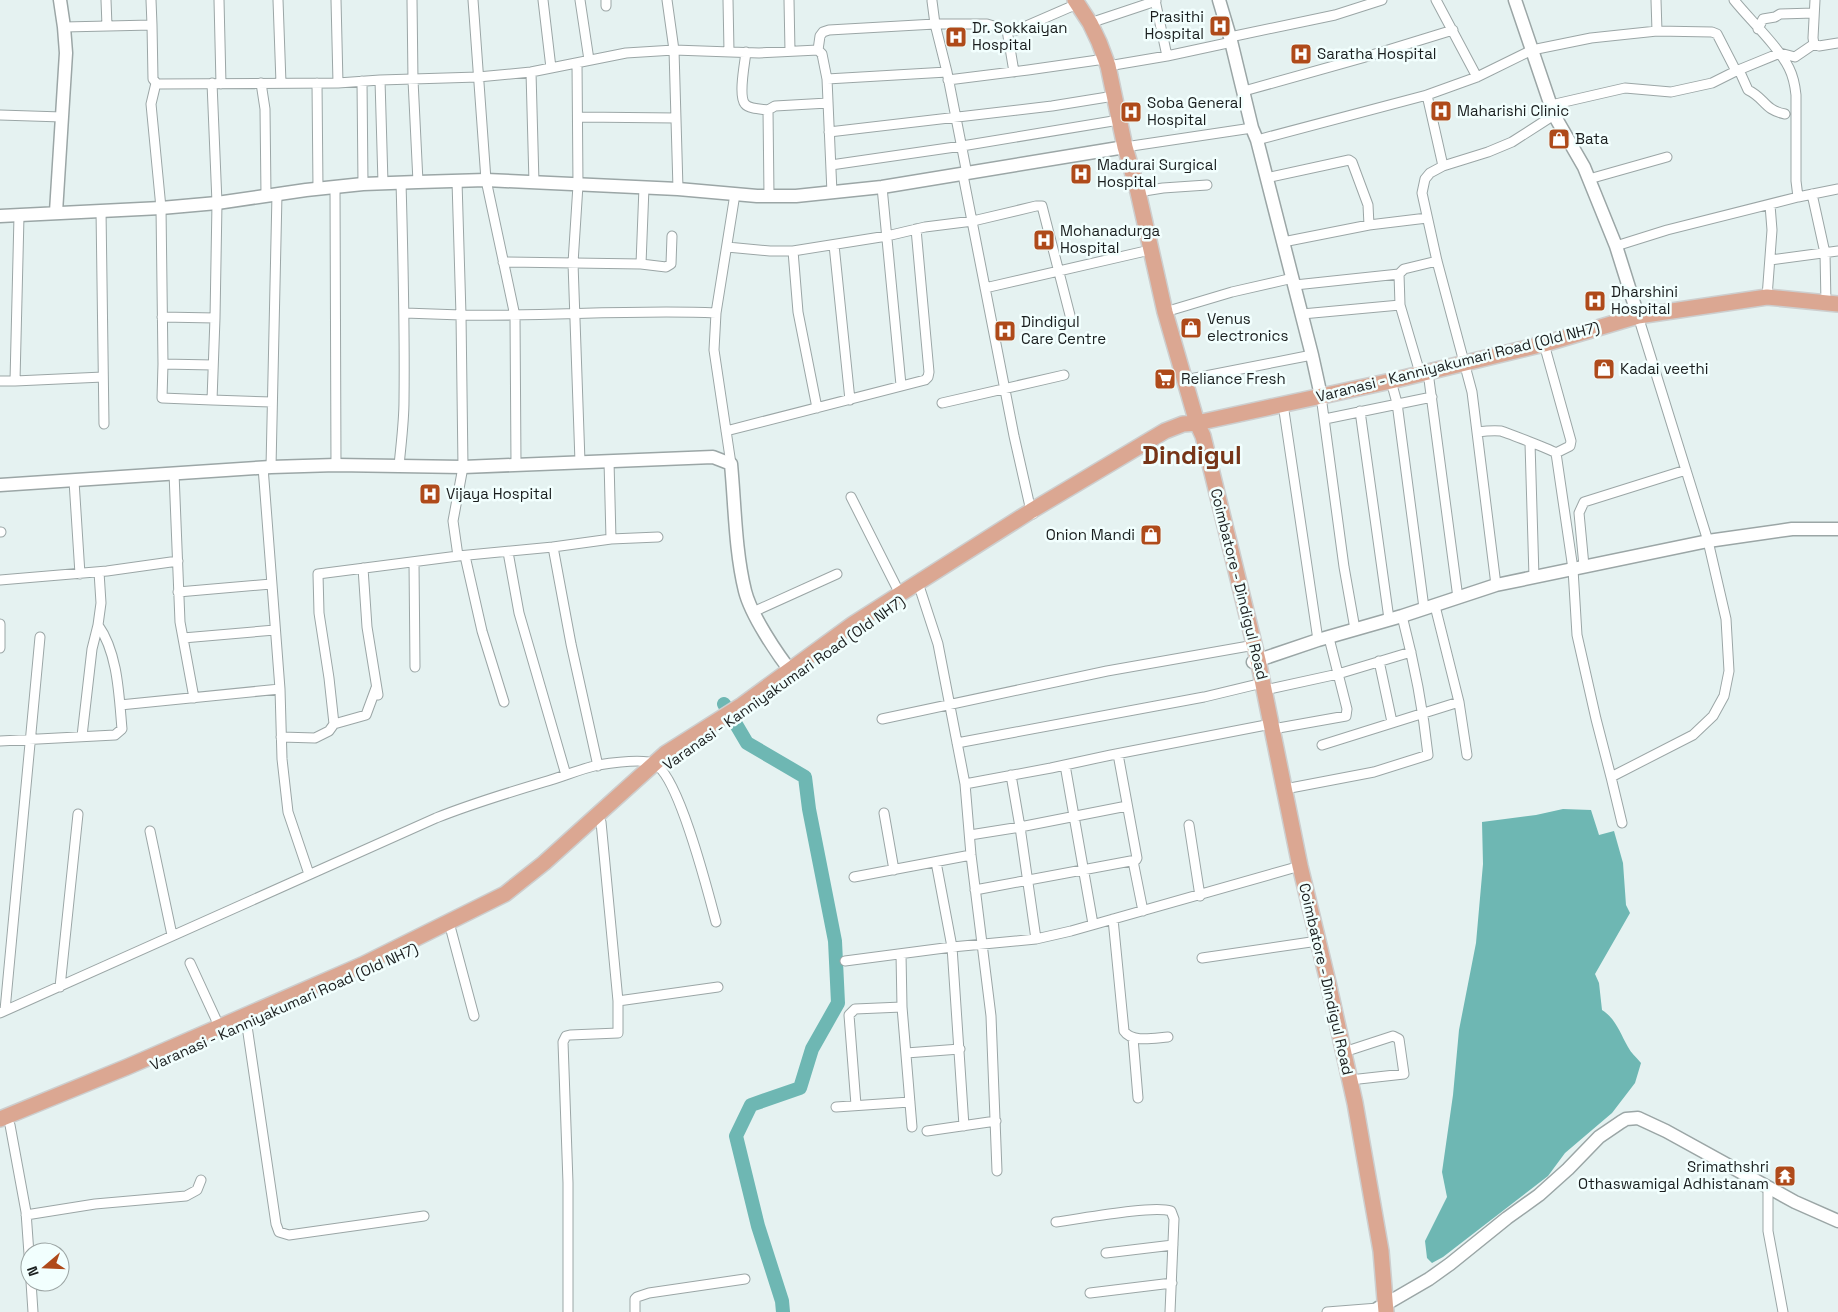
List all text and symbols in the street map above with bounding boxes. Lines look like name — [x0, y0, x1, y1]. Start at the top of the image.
place label: Prasithi Hospital — [1144, 7, 1204, 43]
hospital icon: Prasithi Hospital — [1208, 14, 1232, 38]
place label: Dr. Sokkaiyan Hospital — [972, 18, 1068, 54]
hospital icon: Dr. Sokkaiyan Hospital — [944, 25, 968, 49]
hospital icon: Saratha Hospital — [1289, 42, 1313, 66]
place label: Saratha Hospital — [1317, 44, 1436, 63]
place label: Soba General Hospital — [1147, 93, 1242, 129]
hospital icon: Maharishi Clinic — [1429, 99, 1453, 123]
hospital icon: Soba General Hospital — [1119, 100, 1143, 124]
place label: Maharishi Clinic — [1457, 101, 1569, 120]
shop icon: Bata — [1547, 127, 1571, 151]
place label: Bata — [1575, 129, 1609, 148]
place label: Madurai Surgical Hospital — [1097, 155, 1217, 191]
hospital icon: Madurai Surgical Hospital — [1069, 162, 1093, 186]
place label: Mohanadurga Hospital — [1060, 221, 1161, 257]
hospital icon: Mohanadurga Hospital — [1032, 228, 1056, 252]
place label: Dharshini Hospital — [1611, 282, 1678, 318]
hospital icon: Dharshini Hospital — [1583, 289, 1607, 313]
place label: Venus electronics — [1207, 309, 1289, 345]
place label: Dindigul Care Centre — [1021, 312, 1106, 348]
shop icon: Venus electronics — [1179, 316, 1203, 340]
street label: Varanasi - Kanniyakumari Road (Old NH7) — [1314, 317, 1602, 407]
hospital icon: Dindigul Care Centre — [993, 319, 1017, 343]
shop icon: Kadai veethi — [1592, 357, 1616, 381]
place label: Kadai veethi — [1620, 359, 1708, 378]
supermarket icon: Reliance Fresh — [1153, 367, 1177, 391]
place label: Reliance Fresh — [1181, 369, 1286, 388]
district label: Dindigul — [1142, 439, 1242, 471]
hospital icon: Vijaya Hospital — [418, 482, 442, 506]
place label: Vijaya Hospital — [446, 484, 552, 503]
street label: Coimbatore - Dindigul Road — [1207, 486, 1272, 681]
shop icon: Onion Mandi — [1139, 523, 1163, 547]
place label: Onion Mandi — [1046, 525, 1135, 544]
street label: Varanasi - Kanniyakumari Road (Old NH7) — [659, 591, 909, 775]
street label: Coimbatore - Dindigul Road — [1295, 881, 1358, 1077]
street label: Varanasi - Kanniyakumari Road (Old NH7) — [147, 939, 421, 1075]
place label: Srimathshri Othaswamigal Adhistanam — [1578, 1157, 1769, 1193]
temple icon: Srimathshri Othaswamigal Adhistanam — [1773, 1164, 1797, 1188]
north arrow — [20, 1242, 70, 1292]
text: N — [23, 1264, 43, 1279]

